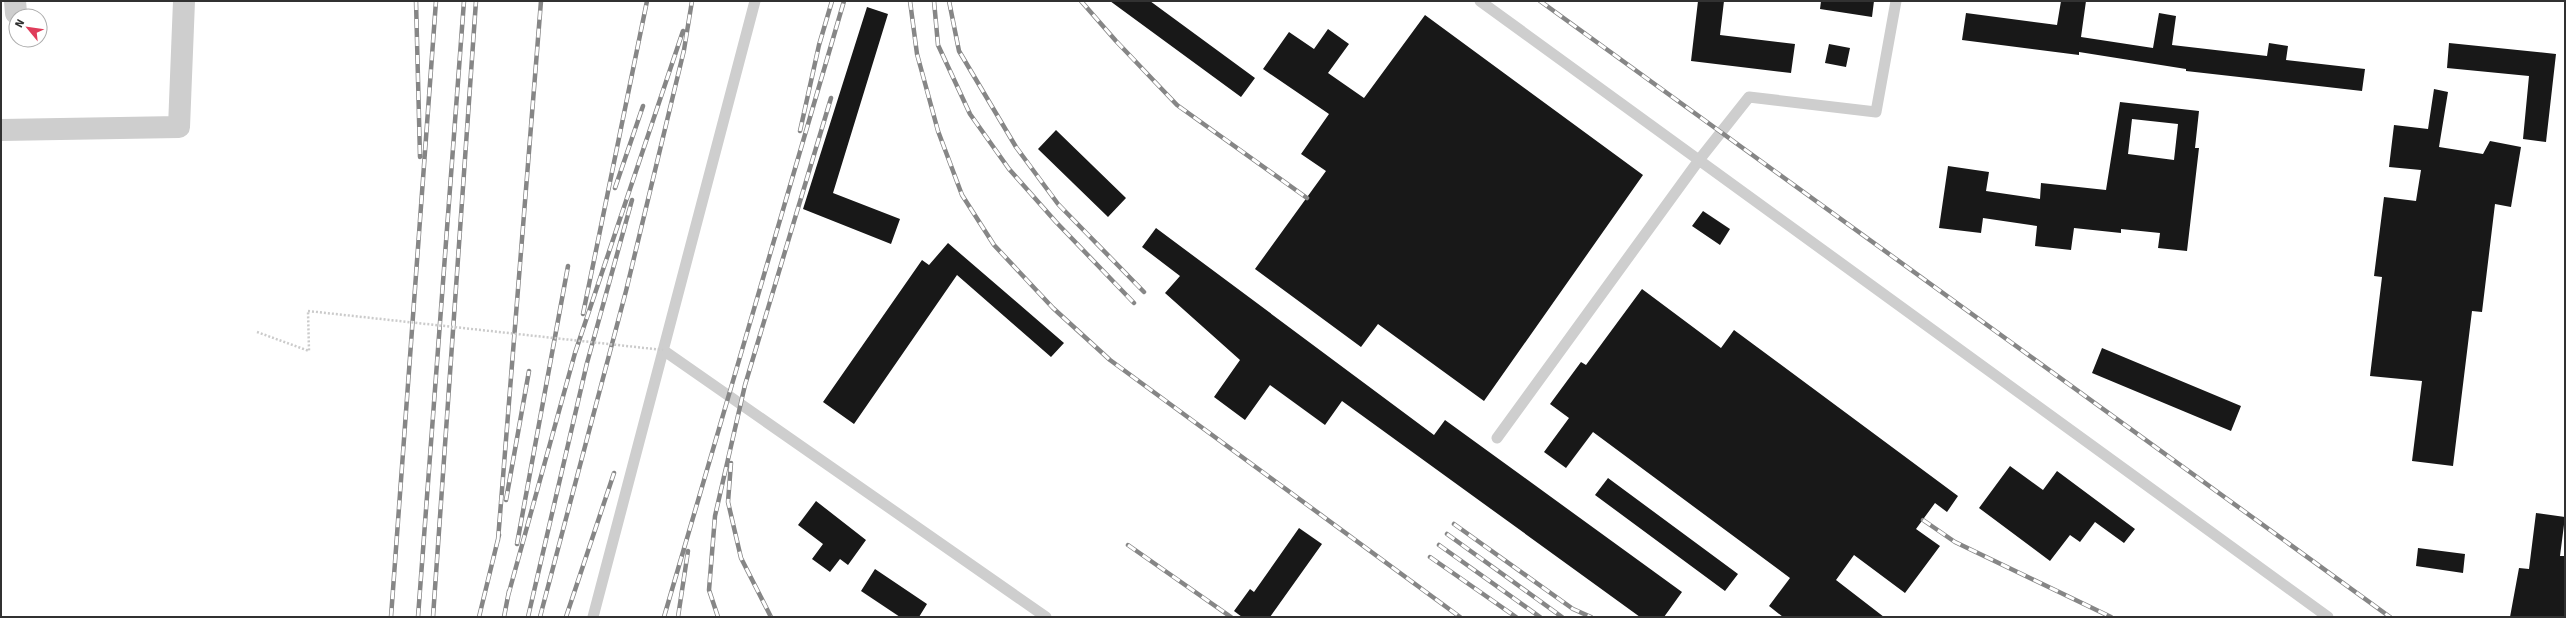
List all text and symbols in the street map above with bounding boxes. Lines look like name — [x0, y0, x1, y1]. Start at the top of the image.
north arrow — [8, 8, 48, 48]
text: N — [12, 17, 27, 30]

